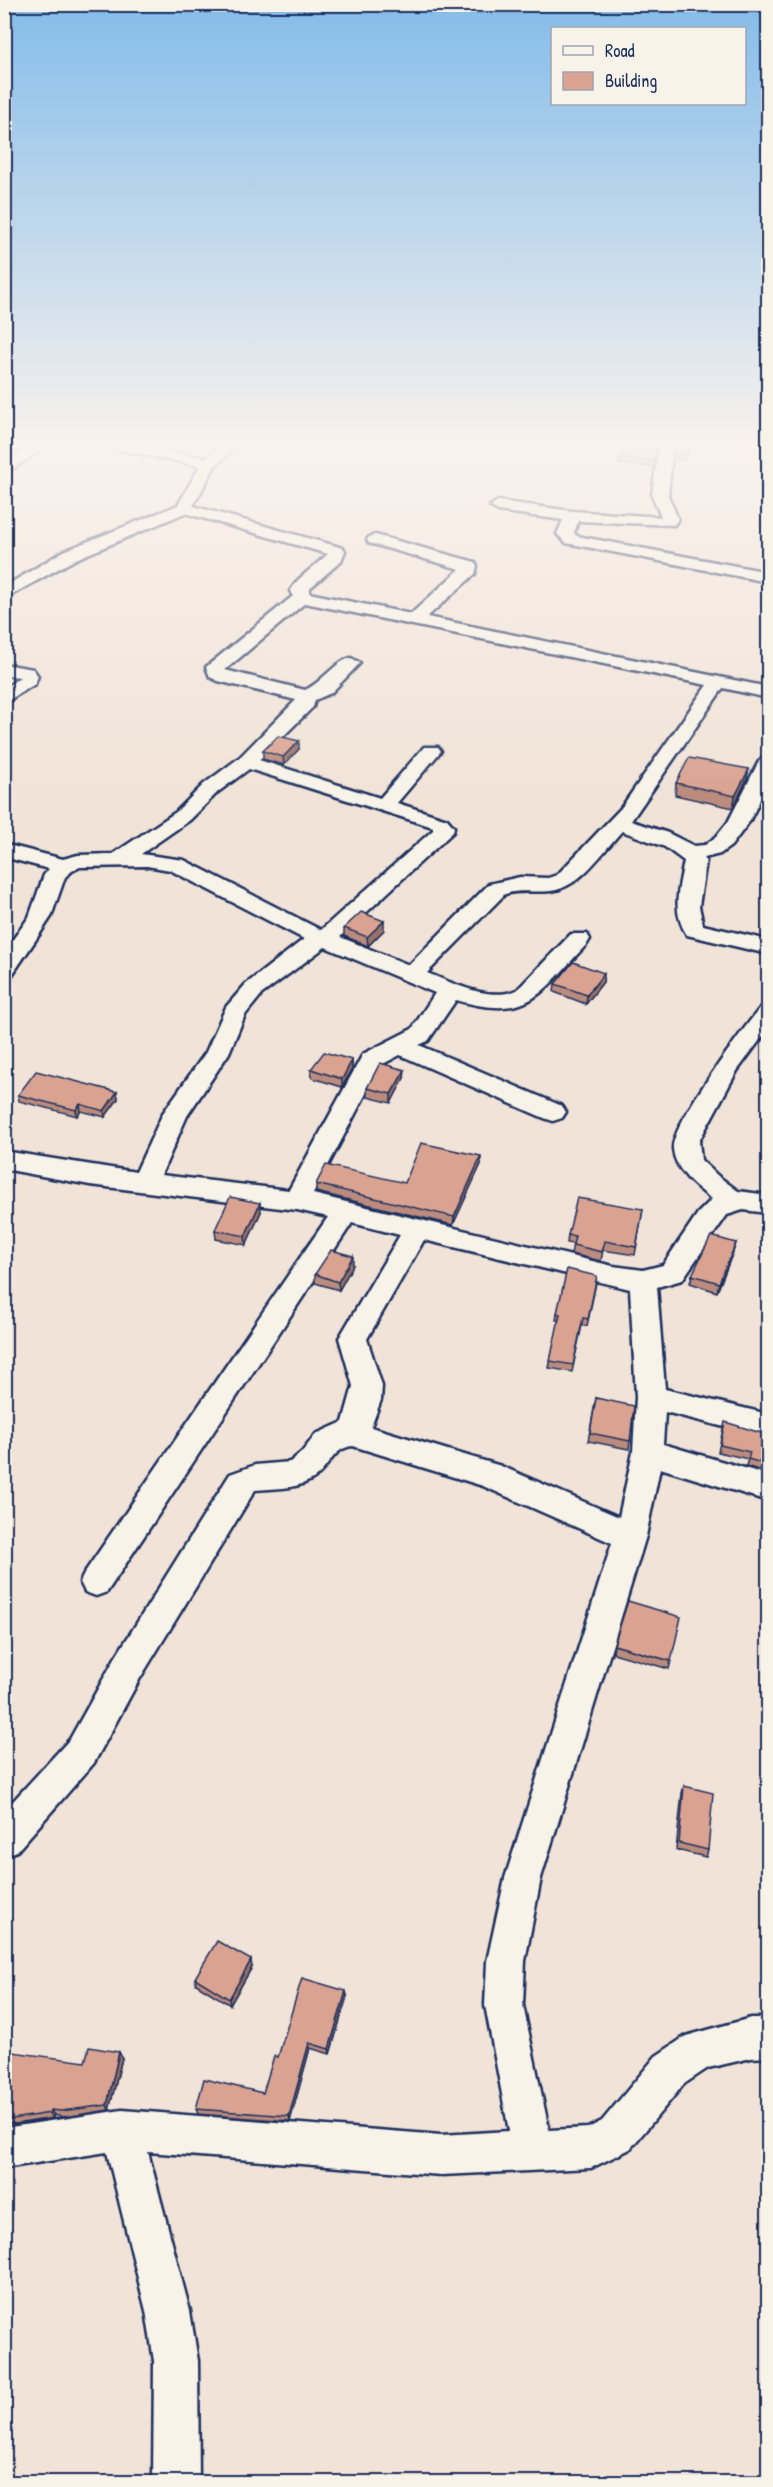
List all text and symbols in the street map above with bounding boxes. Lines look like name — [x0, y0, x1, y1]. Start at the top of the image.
legend — [551, 27, 746, 105]
text: Road — [605, 38, 635, 63]
text: Building — [605, 68, 657, 93]

